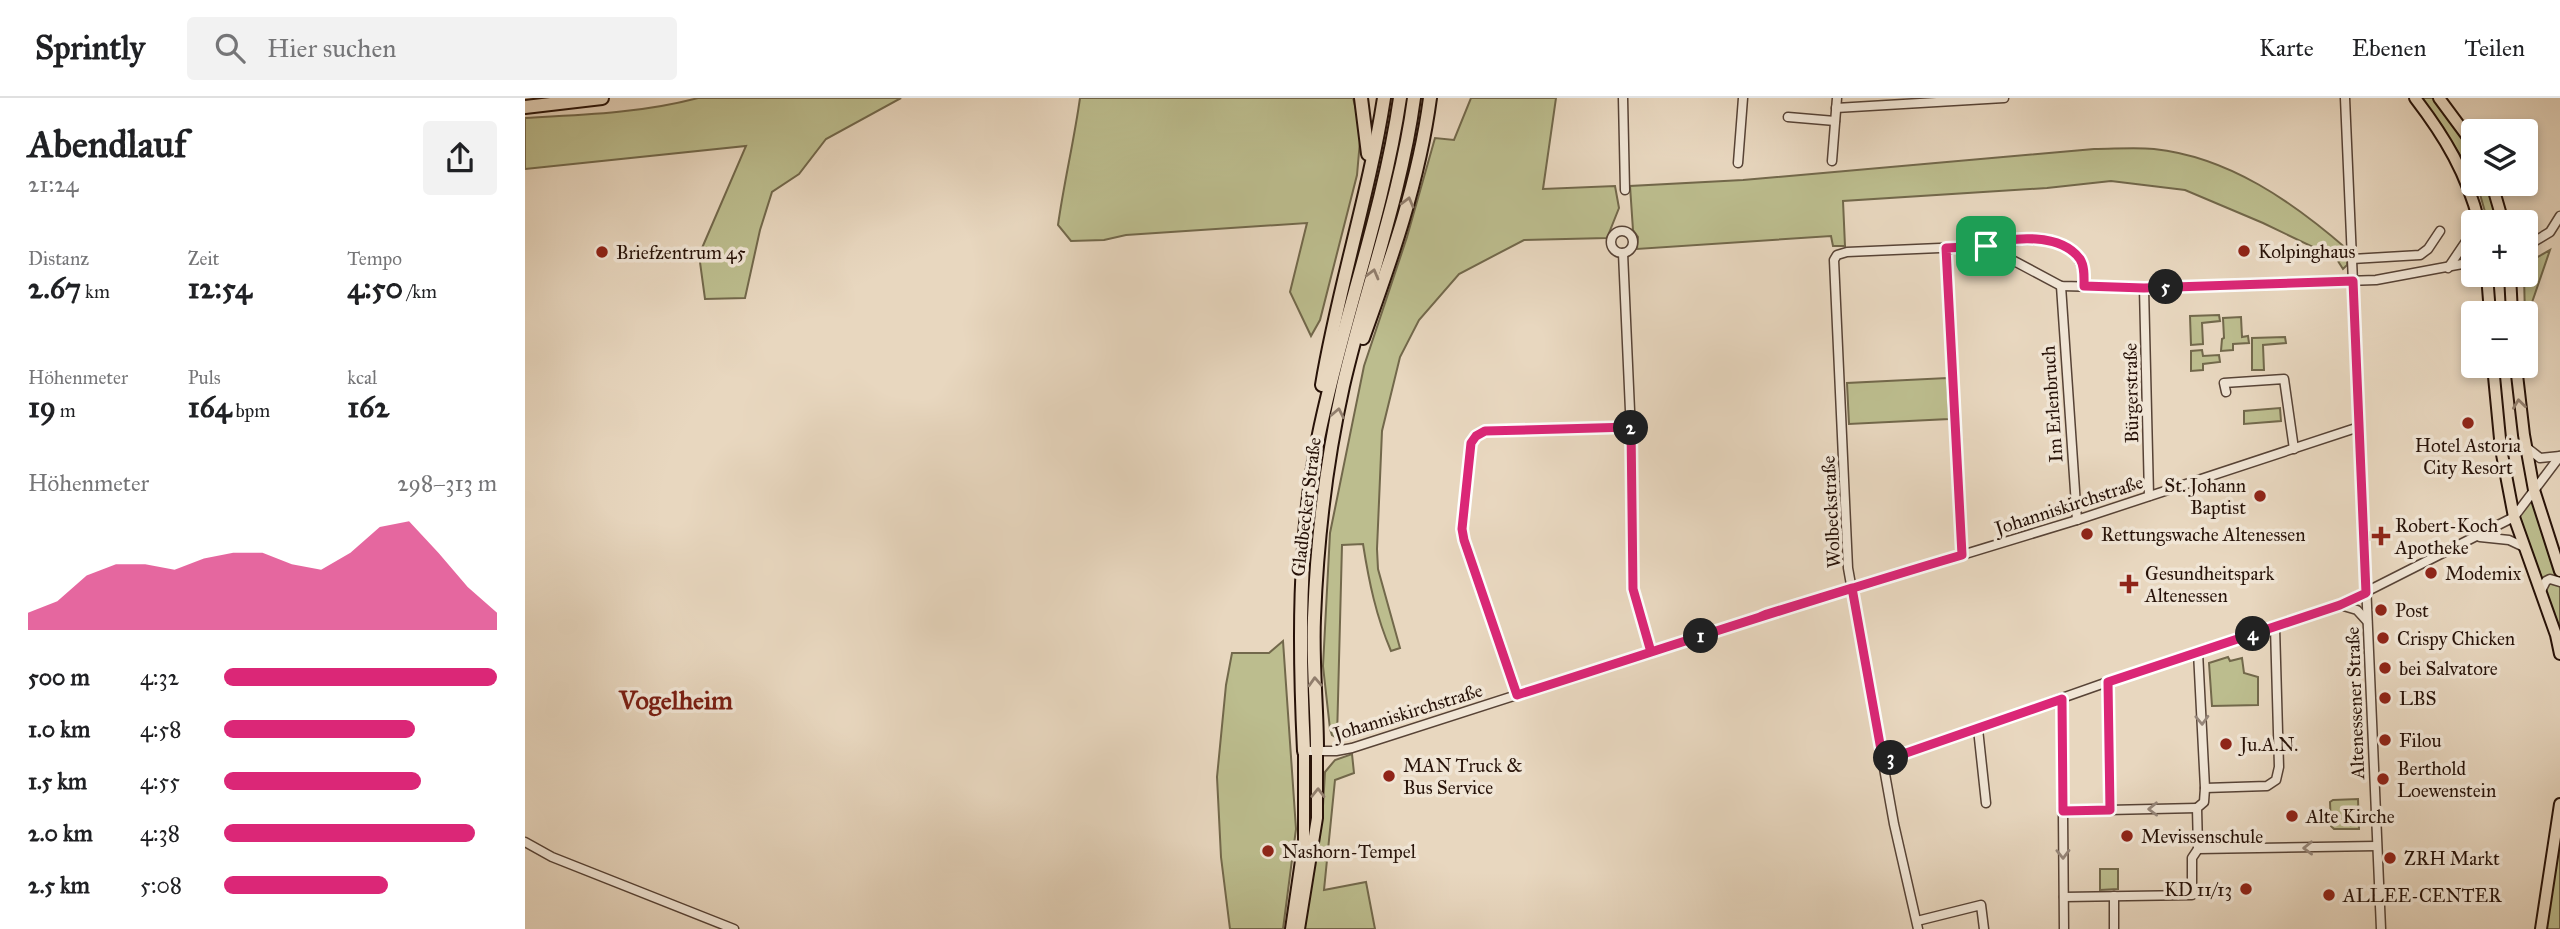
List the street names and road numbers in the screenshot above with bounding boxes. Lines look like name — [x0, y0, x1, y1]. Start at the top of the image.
street label: Bürgerstraße — [2119, 343, 2144, 443]
street label: Im Erlenbruch — [2036, 344, 2068, 463]
street label: Gladbecker Straße — [1286, 436, 1326, 578]
street label: Wolbeckstraße — [1817, 455, 1845, 569]
street label: Johanniskirchstraße — [1990, 470, 2146, 541]
street label: Altenessener Straße — [2341, 626, 2369, 781]
street label: Johanniskirchstraße — [1329, 678, 1486, 747]

